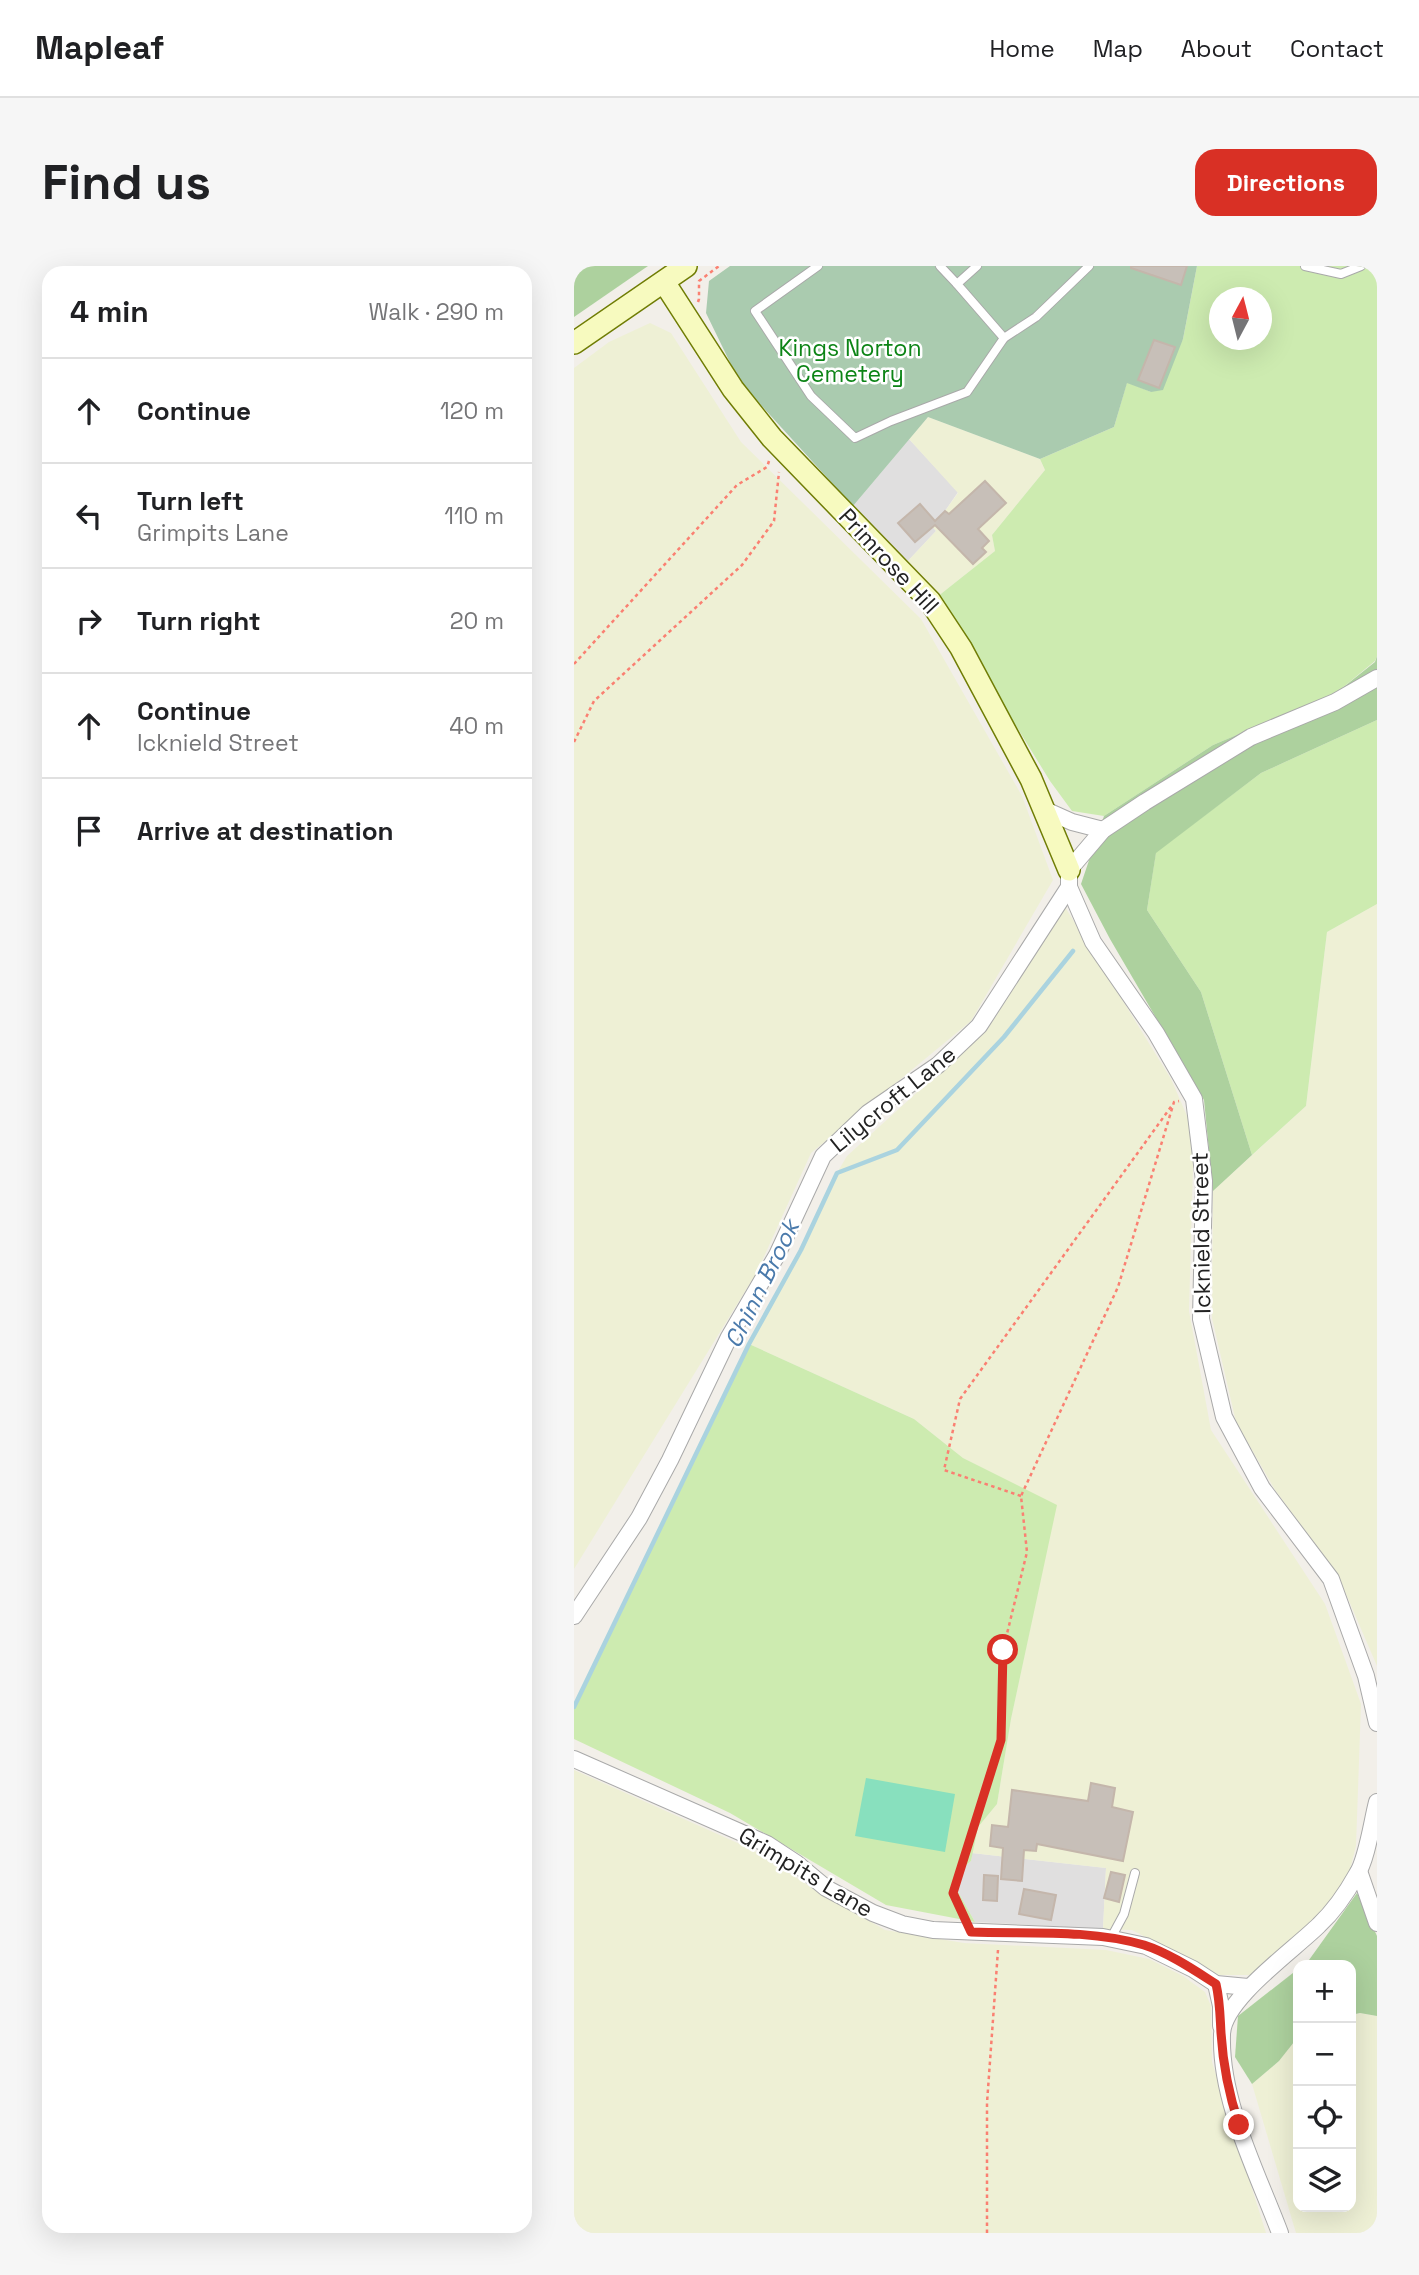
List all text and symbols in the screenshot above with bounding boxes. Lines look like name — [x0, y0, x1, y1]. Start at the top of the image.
text: Mapleaf — [35, 27, 164, 69]
text: Home — [989, 33, 1055, 64]
text: Map — [1093, 33, 1143, 64]
text: About — [1181, 33, 1252, 64]
text: Contact — [1290, 33, 1384, 64]
button: Directions — [1195, 149, 1377, 216]
text: Find us — [42, 151, 211, 213]
north arrow — [1209, 287, 1272, 350]
text: 4 min — [70, 292, 149, 331]
text: Walk · 290 m — [368, 297, 504, 327]
park label: Kings Norton Cemetery — [778, 333, 922, 389]
icon: ahead — [70, 392, 108, 430]
text: Continue — [137, 394, 251, 428]
text: 120 m — [440, 396, 504, 426]
text: Turn left — [137, 484, 244, 518]
icon: left — [70, 497, 108, 535]
text: 110 m — [444, 501, 504, 531]
street label: Primrose Hill — [832, 502, 946, 620]
text: Grimpits Lane — [137, 518, 289, 548]
icon: right — [70, 602, 108, 640]
text: Turn right — [137, 604, 261, 638]
text: 20 m — [450, 606, 504, 636]
text: Continue — [137, 694, 251, 728]
icon: ahead — [70, 707, 108, 745]
text: 40 m — [449, 711, 504, 741]
text: Icknield Street — [137, 728, 299, 758]
icon: arrive — [70, 812, 108, 850]
text: Arrive at destination — [137, 814, 394, 848]
street label: Lilycroft Lane — [824, 1039, 962, 1159]
street label: Icknield Street — [1185, 1152, 1217, 1314]
water label: Chinn Brook — [717, 1212, 807, 1353]
route start — [987, 1634, 1018, 1665]
street label: Grimpits Lane — [733, 1820, 879, 1924]
map controls — [1293, 1960, 1356, 2212]
button: + — [1293, 1960, 1356, 2023]
button: − — [1293, 2023, 1356, 2086]
button: locate — [1293, 2086, 1356, 2149]
route end — [1223, 2109, 1254, 2140]
button: layers — [1293, 2149, 1356, 2212]

